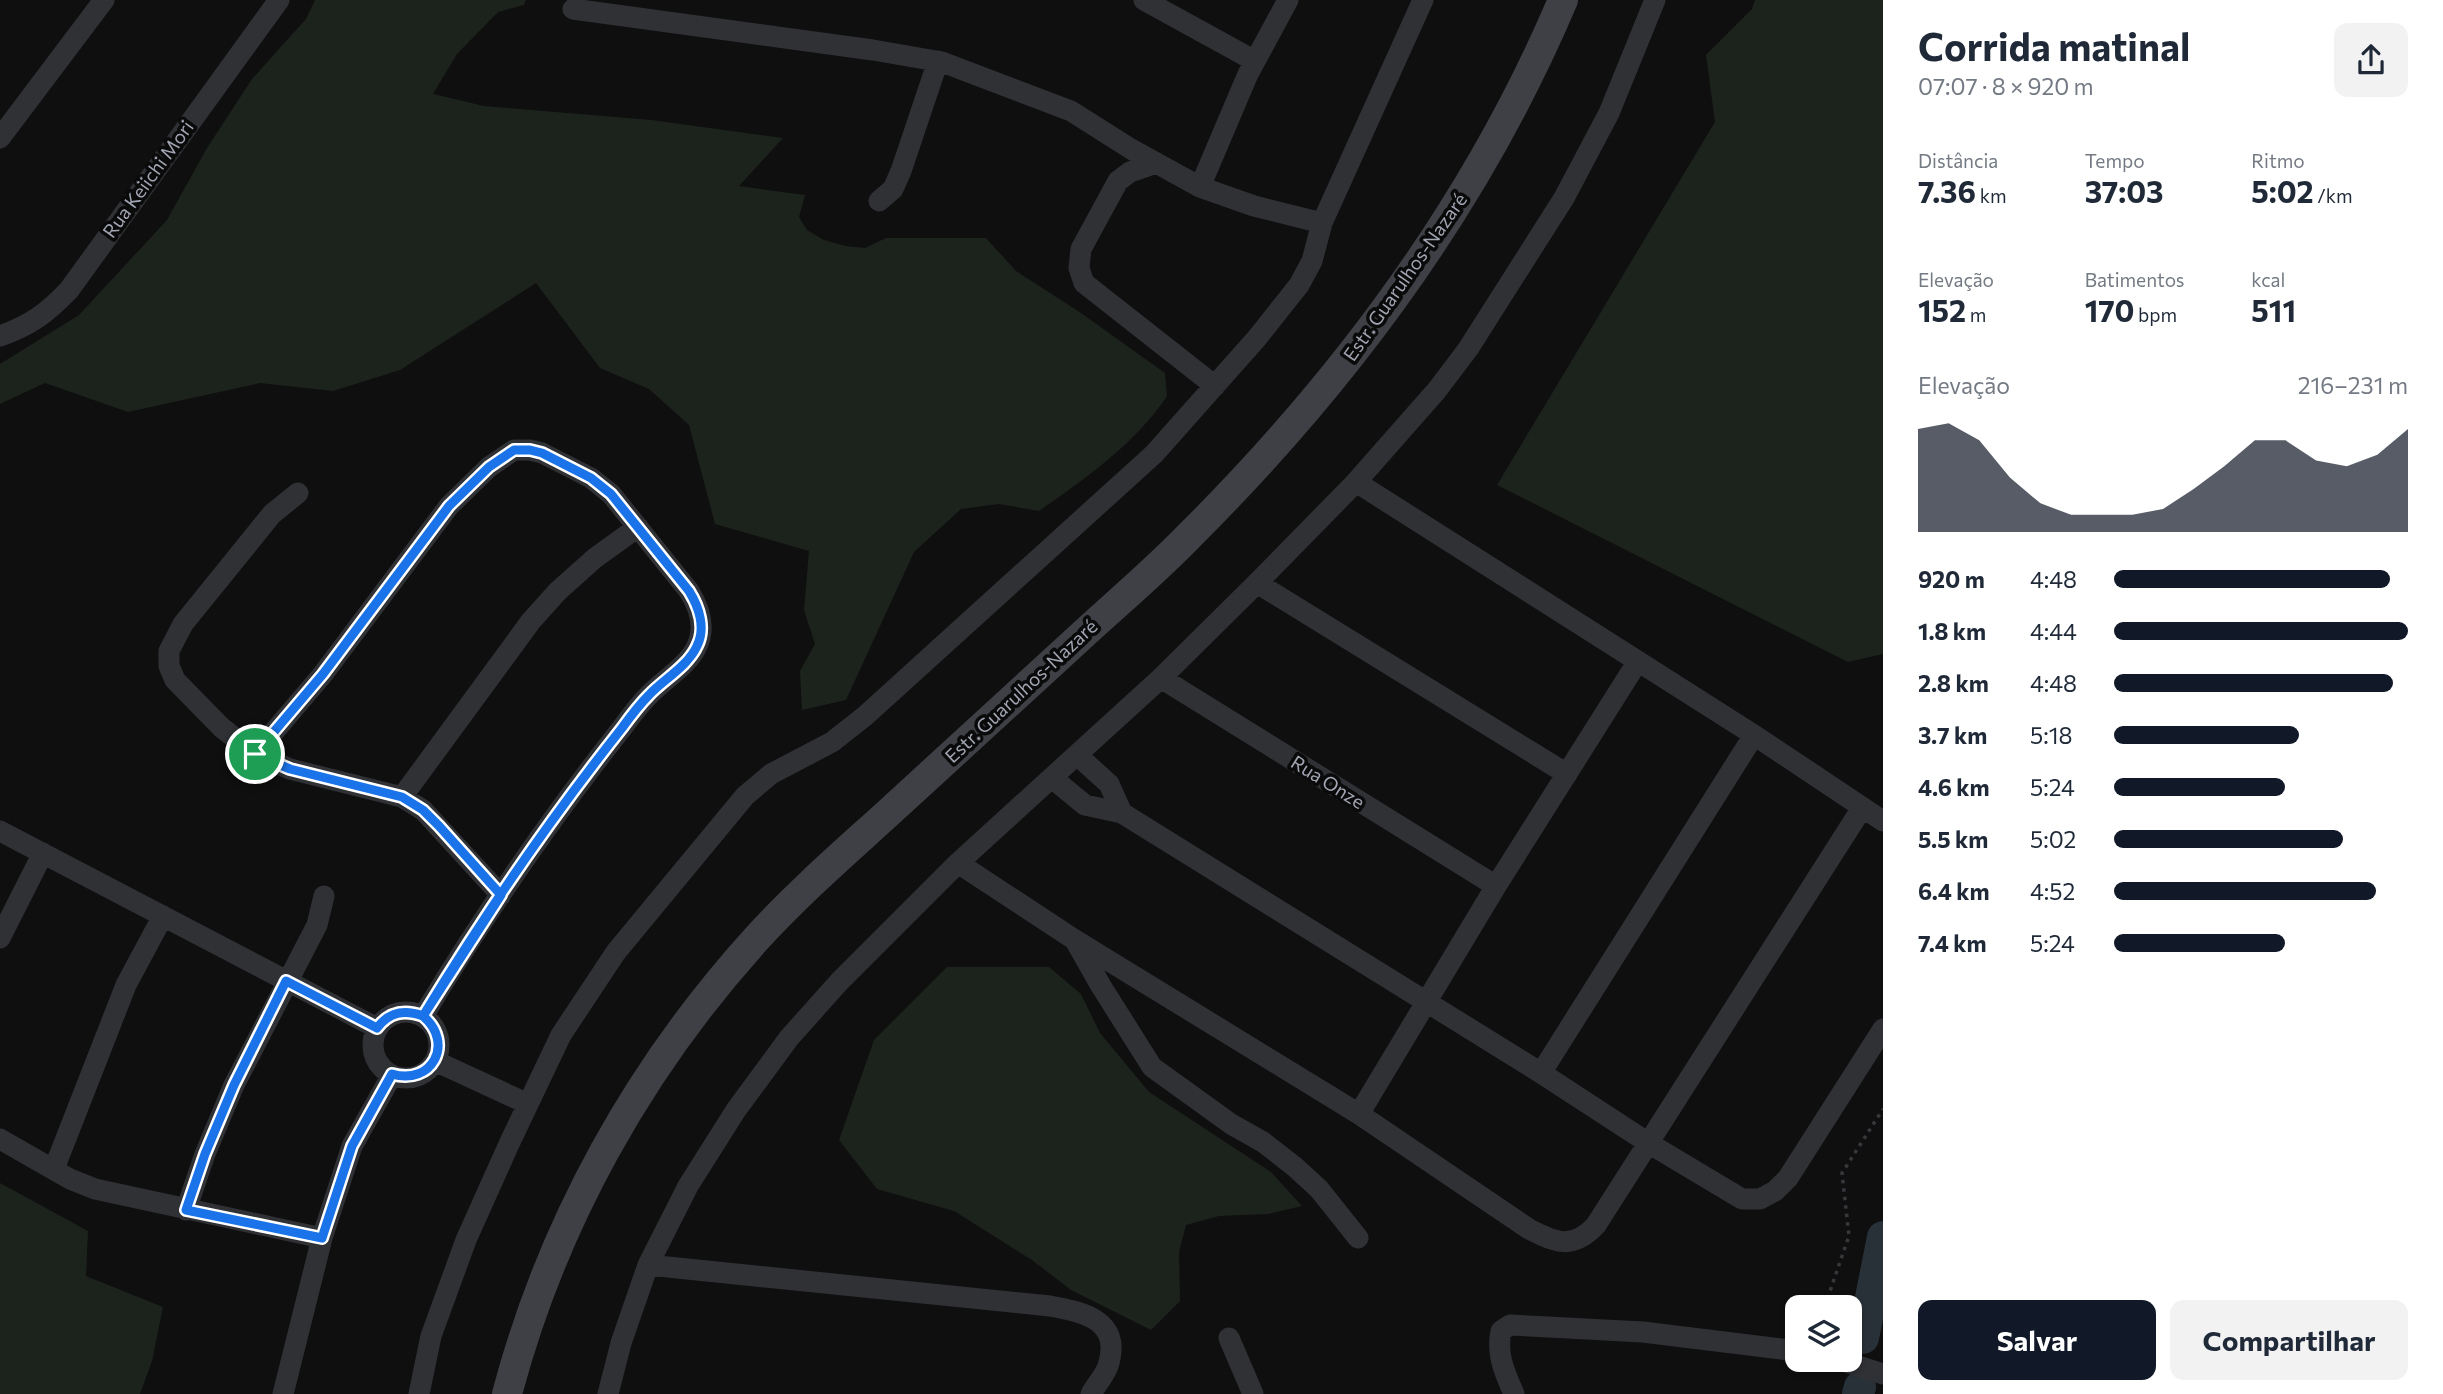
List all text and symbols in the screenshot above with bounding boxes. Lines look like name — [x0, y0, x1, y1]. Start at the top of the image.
text: Corrida matinal — [1918, 22, 2190, 69]
button: share — [2334, 23, 2408, 97]
text: 07:07 · 8 × 920 m — [1918, 72, 2094, 100]
street label: Rua Keiichi Mori — [97, 116, 198, 242]
text: Distância — [1918, 149, 1998, 172]
text: Tempo — [2085, 149, 2145, 172]
text: Ritmo — [2251, 149, 2305, 172]
text: 7.36 — [1918, 172, 1976, 209]
text: 37:03 — [2085, 172, 2164, 209]
text: 5:02 — [2251, 172, 2314, 209]
text: km — [1976, 184, 2007, 207]
text: /km — [2314, 184, 2353, 207]
street label: Estr. Guarulhos-Nazaré — [1338, 188, 1471, 365]
text: Elevação — [1918, 268, 1994, 291]
text: Batimentos — [2085, 268, 2184, 291]
text: kcal — [2251, 268, 2285, 291]
text: 152 — [1918, 291, 1966, 328]
text: 170 — [2085, 291, 2134, 328]
text: 511 — [2251, 291, 2296, 328]
text: m — [1966, 303, 1986, 326]
text: bpm — [2134, 303, 2177, 326]
text: Elevação — [1918, 371, 2010, 399]
text: 216–231 m — [2298, 371, 2408, 399]
text: 920 m — [1918, 565, 1985, 593]
text: 4:48 — [2030, 565, 2077, 593]
street label: Estr. Guarulhos-Nazaré — [940, 614, 1101, 767]
text: 1.8 km — [1918, 617, 1986, 645]
text: 4:44 — [2030, 617, 2077, 645]
text: 2.8 km — [1918, 669, 1989, 697]
text: 4:48 — [2030, 669, 2077, 697]
text: 3.7 km — [1918, 721, 1987, 749]
text: 5:18 — [2030, 721, 2072, 749]
pin — [225, 724, 285, 784]
icon: arrive — [236, 735, 274, 773]
street label: Rua Onze — [1287, 750, 1369, 813]
text: 4.6 km — [1918, 773, 1990, 801]
text: 5:24 — [2030, 773, 2075, 801]
text: 5.5 km — [1918, 825, 1988, 853]
text: 5:02 — [2030, 825, 2076, 853]
text: 6.4 km — [1918, 877, 1990, 905]
text: 4:52 — [2030, 877, 2075, 905]
text: 7.4 km — [1918, 929, 1987, 957]
text: 5:24 — [2030, 929, 2075, 957]
map controls — [1785, 1295, 1862, 1372]
button: layers — [1785, 1295, 1862, 1372]
button: Salvar — [1918, 1300, 2156, 1380]
button: Compartilhar — [2170, 1300, 2408, 1380]

